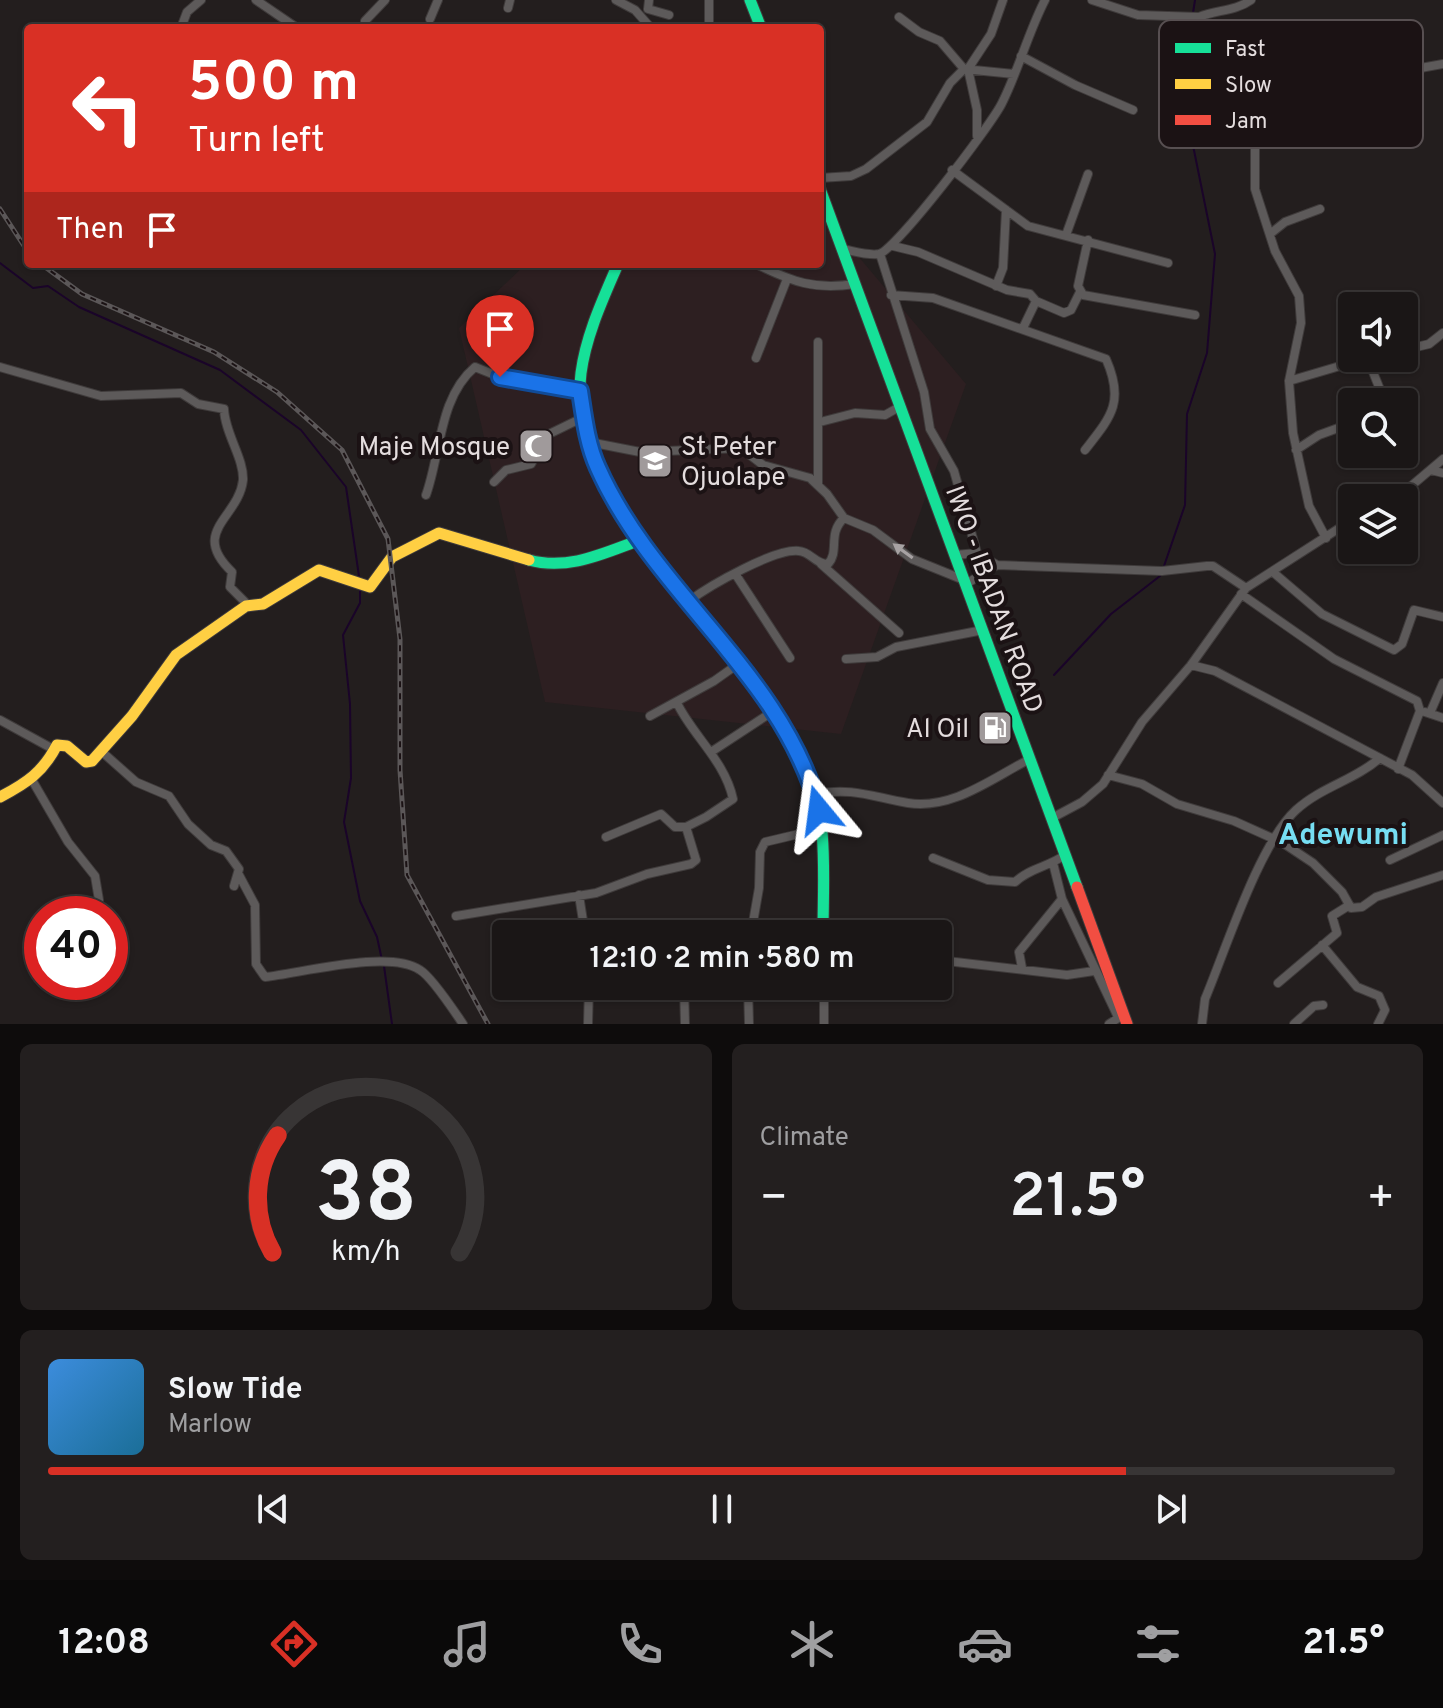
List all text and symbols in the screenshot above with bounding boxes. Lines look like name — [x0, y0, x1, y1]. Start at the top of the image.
legend — [1159, 20, 1423, 148]
text: Fast — [1225, 37, 1266, 64]
text: 500 m — [188, 50, 359, 120]
icon: left — [56, 56, 160, 160]
text: Slow — [1225, 73, 1272, 100]
text: Jam — [1225, 109, 1268, 136]
text: Turn left — [188, 119, 325, 165]
icon: arrive — [140, 208, 184, 252]
text: Then — [56, 212, 124, 249]
map controls — [1338, 292, 1418, 564]
button: sound — [1338, 292, 1418, 372]
pin — [466, 295, 534, 377]
icon: arrive — [478, 307, 522, 351]
button: search — [1338, 388, 1418, 468]
mosque icon: Maje Mosque — [517, 427, 555, 465]
place label: Maje Mosque — [358, 432, 510, 465]
place label: St Peter Ojuolape — [681, 432, 786, 495]
school or university icon: St Peter Ojuolape — [636, 442, 674, 480]
street label: IWO - IBADAN ROAD — [936, 482, 1049, 718]
button: layers — [1338, 484, 1418, 564]
one-way arrow — [893, 544, 913, 560]
fuel station icon: Al Oil — [976, 709, 1014, 747]
place label: Al Oil — [906, 714, 969, 747]
position arrow — [777, 768, 861, 852]
district label: Adewumi — [1278, 818, 1408, 855]
speed limit sign: 40 — [24, 896, 128, 1000]
text: 12:10 · 2 min · 580 m — [590, 941, 854, 978]
text: Climate — [760, 1122, 849, 1155]
text: 38 — [315, 1146, 417, 1251]
text: 21.5° — [1009, 1162, 1145, 1238]
text: − — [760, 1172, 788, 1228]
text: + — [1367, 1172, 1395, 1228]
text: km/h — [331, 1235, 400, 1271]
text: Slow Tide — [168, 1372, 302, 1409]
text: Marlow — [168, 1409, 252, 1442]
icon: previous — [251, 1487, 295, 1531]
icon: pause — [700, 1487, 744, 1531]
icon: next — [1149, 1487, 1193, 1531]
icon: directions — [266, 1616, 322, 1672]
icon: music — [439, 1616, 495, 1672]
icon: phone — [612, 1616, 668, 1672]
icon: climate — [784, 1616, 840, 1672]
icon: car — [957, 1616, 1013, 1672]
icon: filters — [1130, 1616, 1186, 1672]
text: 12:08 — [58, 1621, 150, 1667]
text: 21.5° — [1302, 1621, 1385, 1667]

